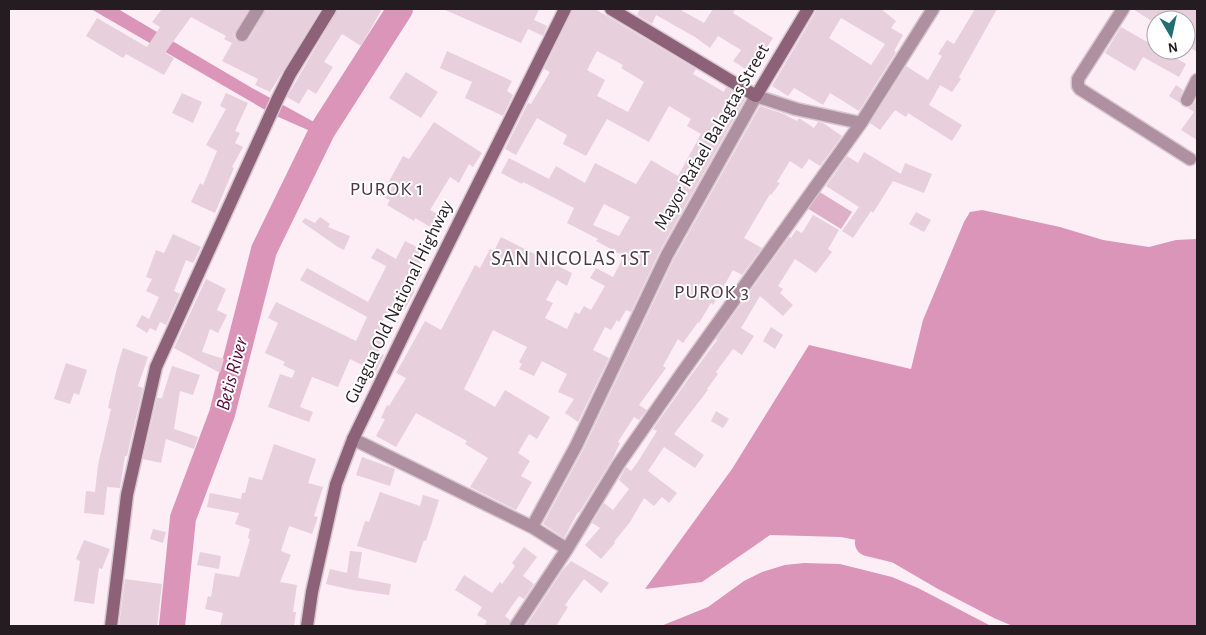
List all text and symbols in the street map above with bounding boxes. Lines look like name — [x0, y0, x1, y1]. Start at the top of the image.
north arrow — [1146, 10, 1196, 60]
text: N — [1167, 39, 1179, 55]
street label: Mayor Rafael Balagtas Street — [651, 41, 773, 233]
district label: PUROK 1 — [350, 179, 424, 199]
street label: Guagua Old National Highway — [342, 198, 456, 406]
district label: SAN NICOLAS 1ST — [491, 248, 651, 269]
district label: PUROK 3 — [674, 282, 750, 302]
water label: Betis River — [213, 335, 251, 413]

